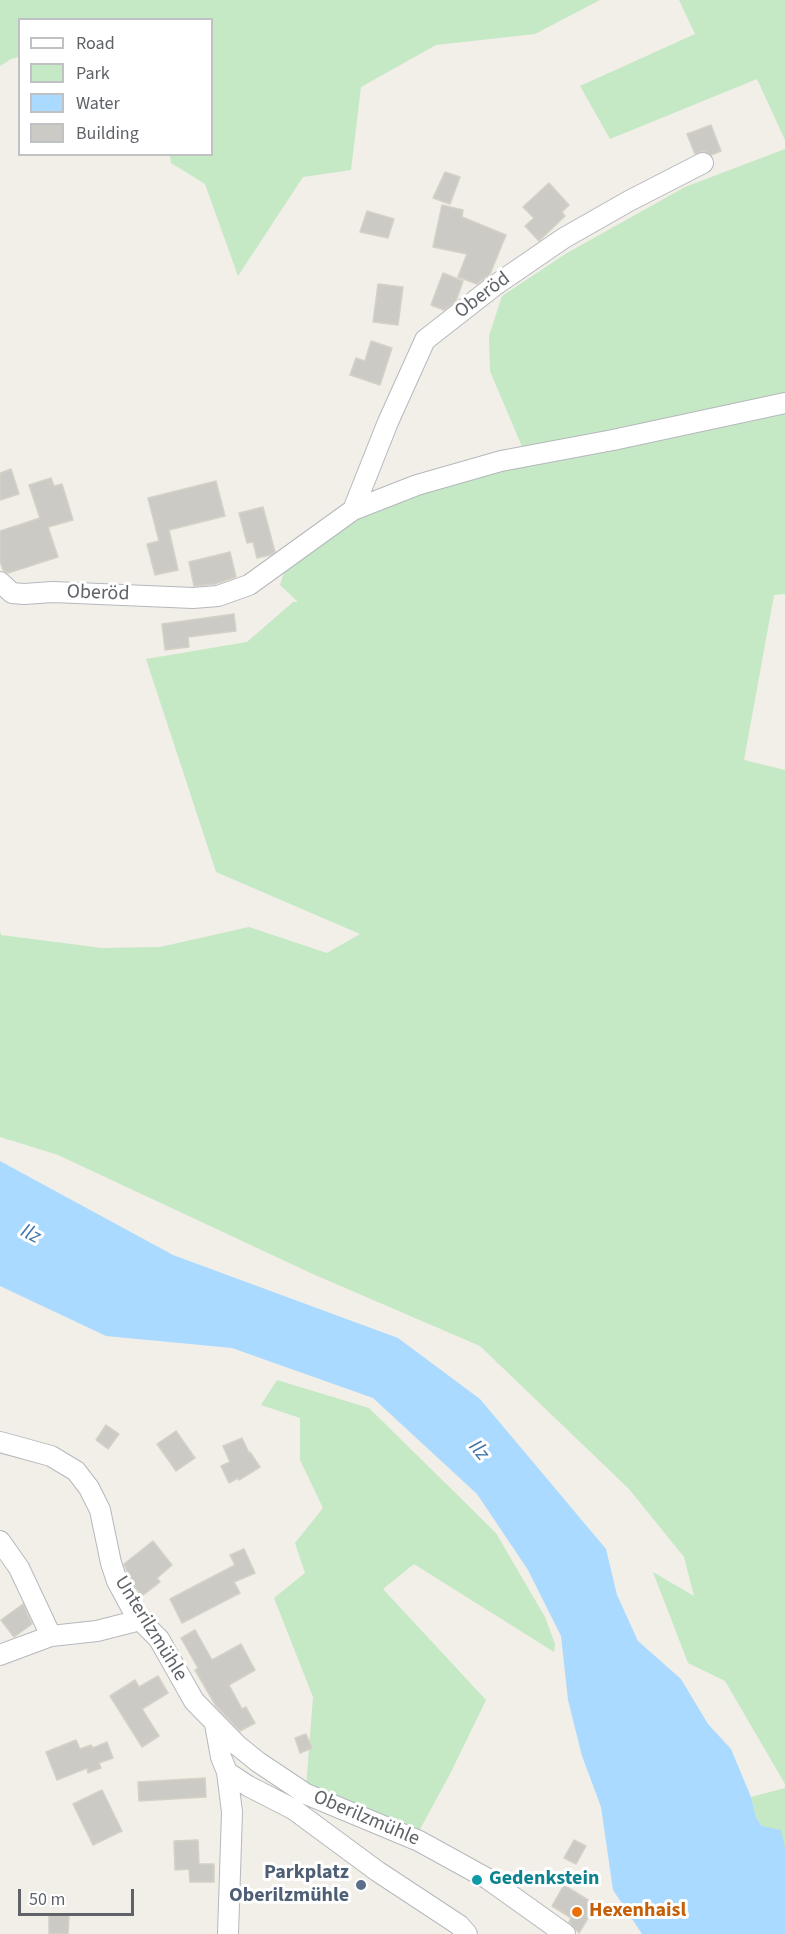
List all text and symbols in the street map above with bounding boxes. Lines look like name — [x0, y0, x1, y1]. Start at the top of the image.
legend — [18, 18, 213, 156]
text: Road — [76, 31, 115, 56]
text: Park — [76, 61, 110, 86]
text: Water — [76, 91, 120, 116]
text: Building — [76, 121, 139, 146]
street label: Oberöd — [451, 267, 515, 325]
street label: Oberöd — [66, 581, 130, 607]
water label: Ilz — [16, 1219, 44, 1251]
water label: Ilz — [462, 1436, 494, 1466]
street label: Unterilzmühle — [108, 1572, 192, 1686]
street label: Oberilzmühle — [309, 1786, 423, 1852]
place label: Parkplatz Oberilzmühle — [229, 1862, 349, 1909]
place label: Gedenkstein — [489, 1868, 599, 1892]
marker: Gedenkstein — [470, 1873, 484, 1887]
scale bar — [21, 1877, 136, 1915]
marker: Parkplatz Oberilzmühle — [354, 1878, 368, 1892]
text: 50 m — [29, 1887, 65, 1912]
place label: Hexenhaisl — [589, 1900, 686, 1924]
marker: Hexenhaisl — [570, 1905, 584, 1919]

